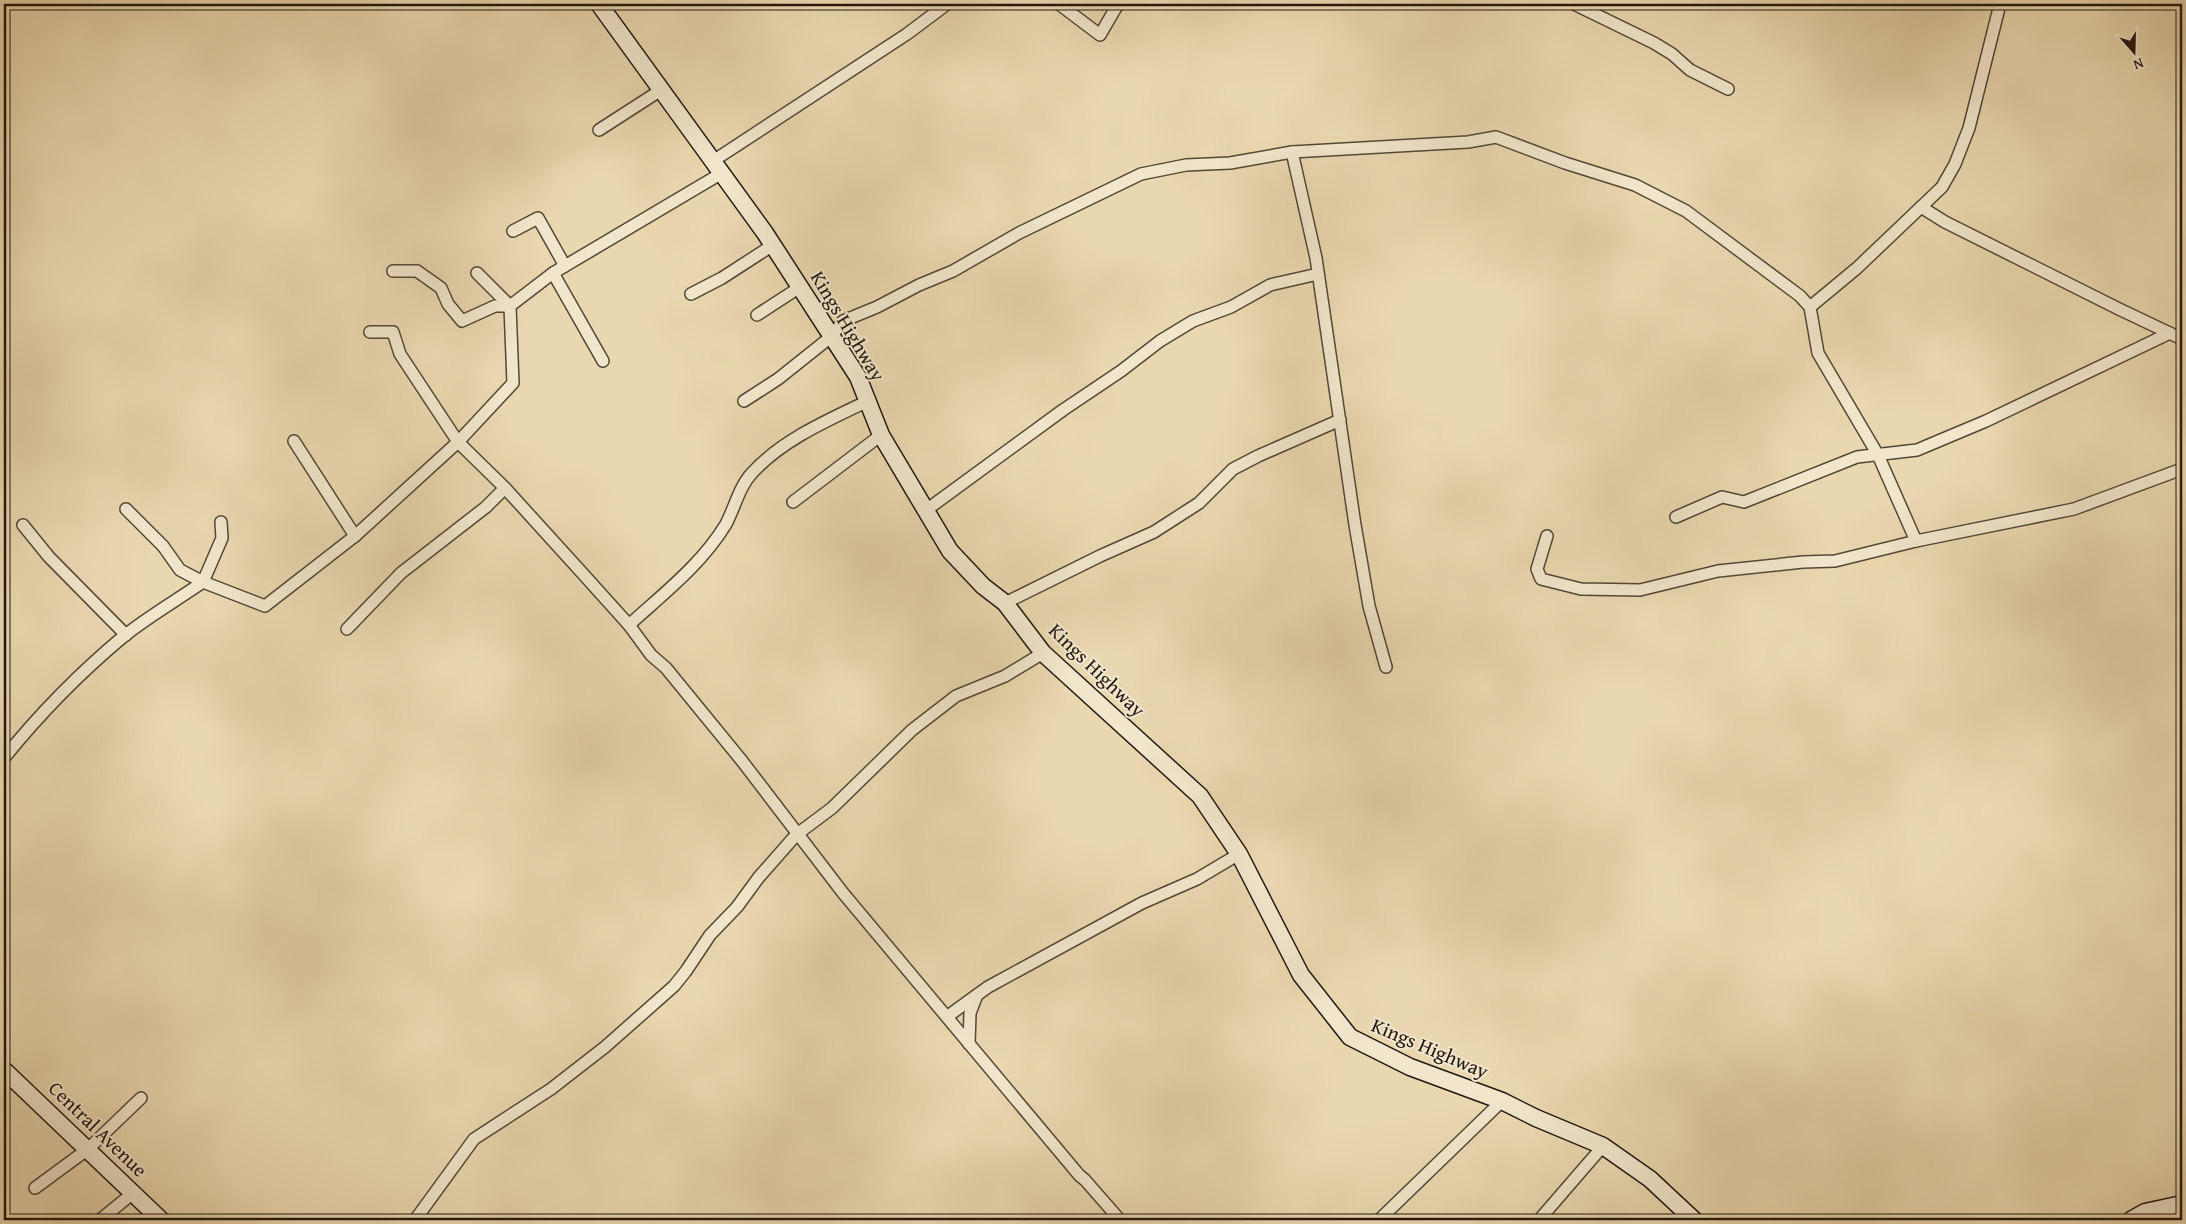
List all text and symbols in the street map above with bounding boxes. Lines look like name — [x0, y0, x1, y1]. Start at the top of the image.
north arrow — [2108, 28, 2158, 78]
text: N — [2130, 53, 2146, 75]
street label: Kings Highway — [804, 265, 893, 387]
street label: Kings Highway — [1043, 616, 1152, 723]
street label: Kings Highway — [1367, 1010, 1493, 1085]
street label: Central Avenue — [42, 1074, 154, 1183]

